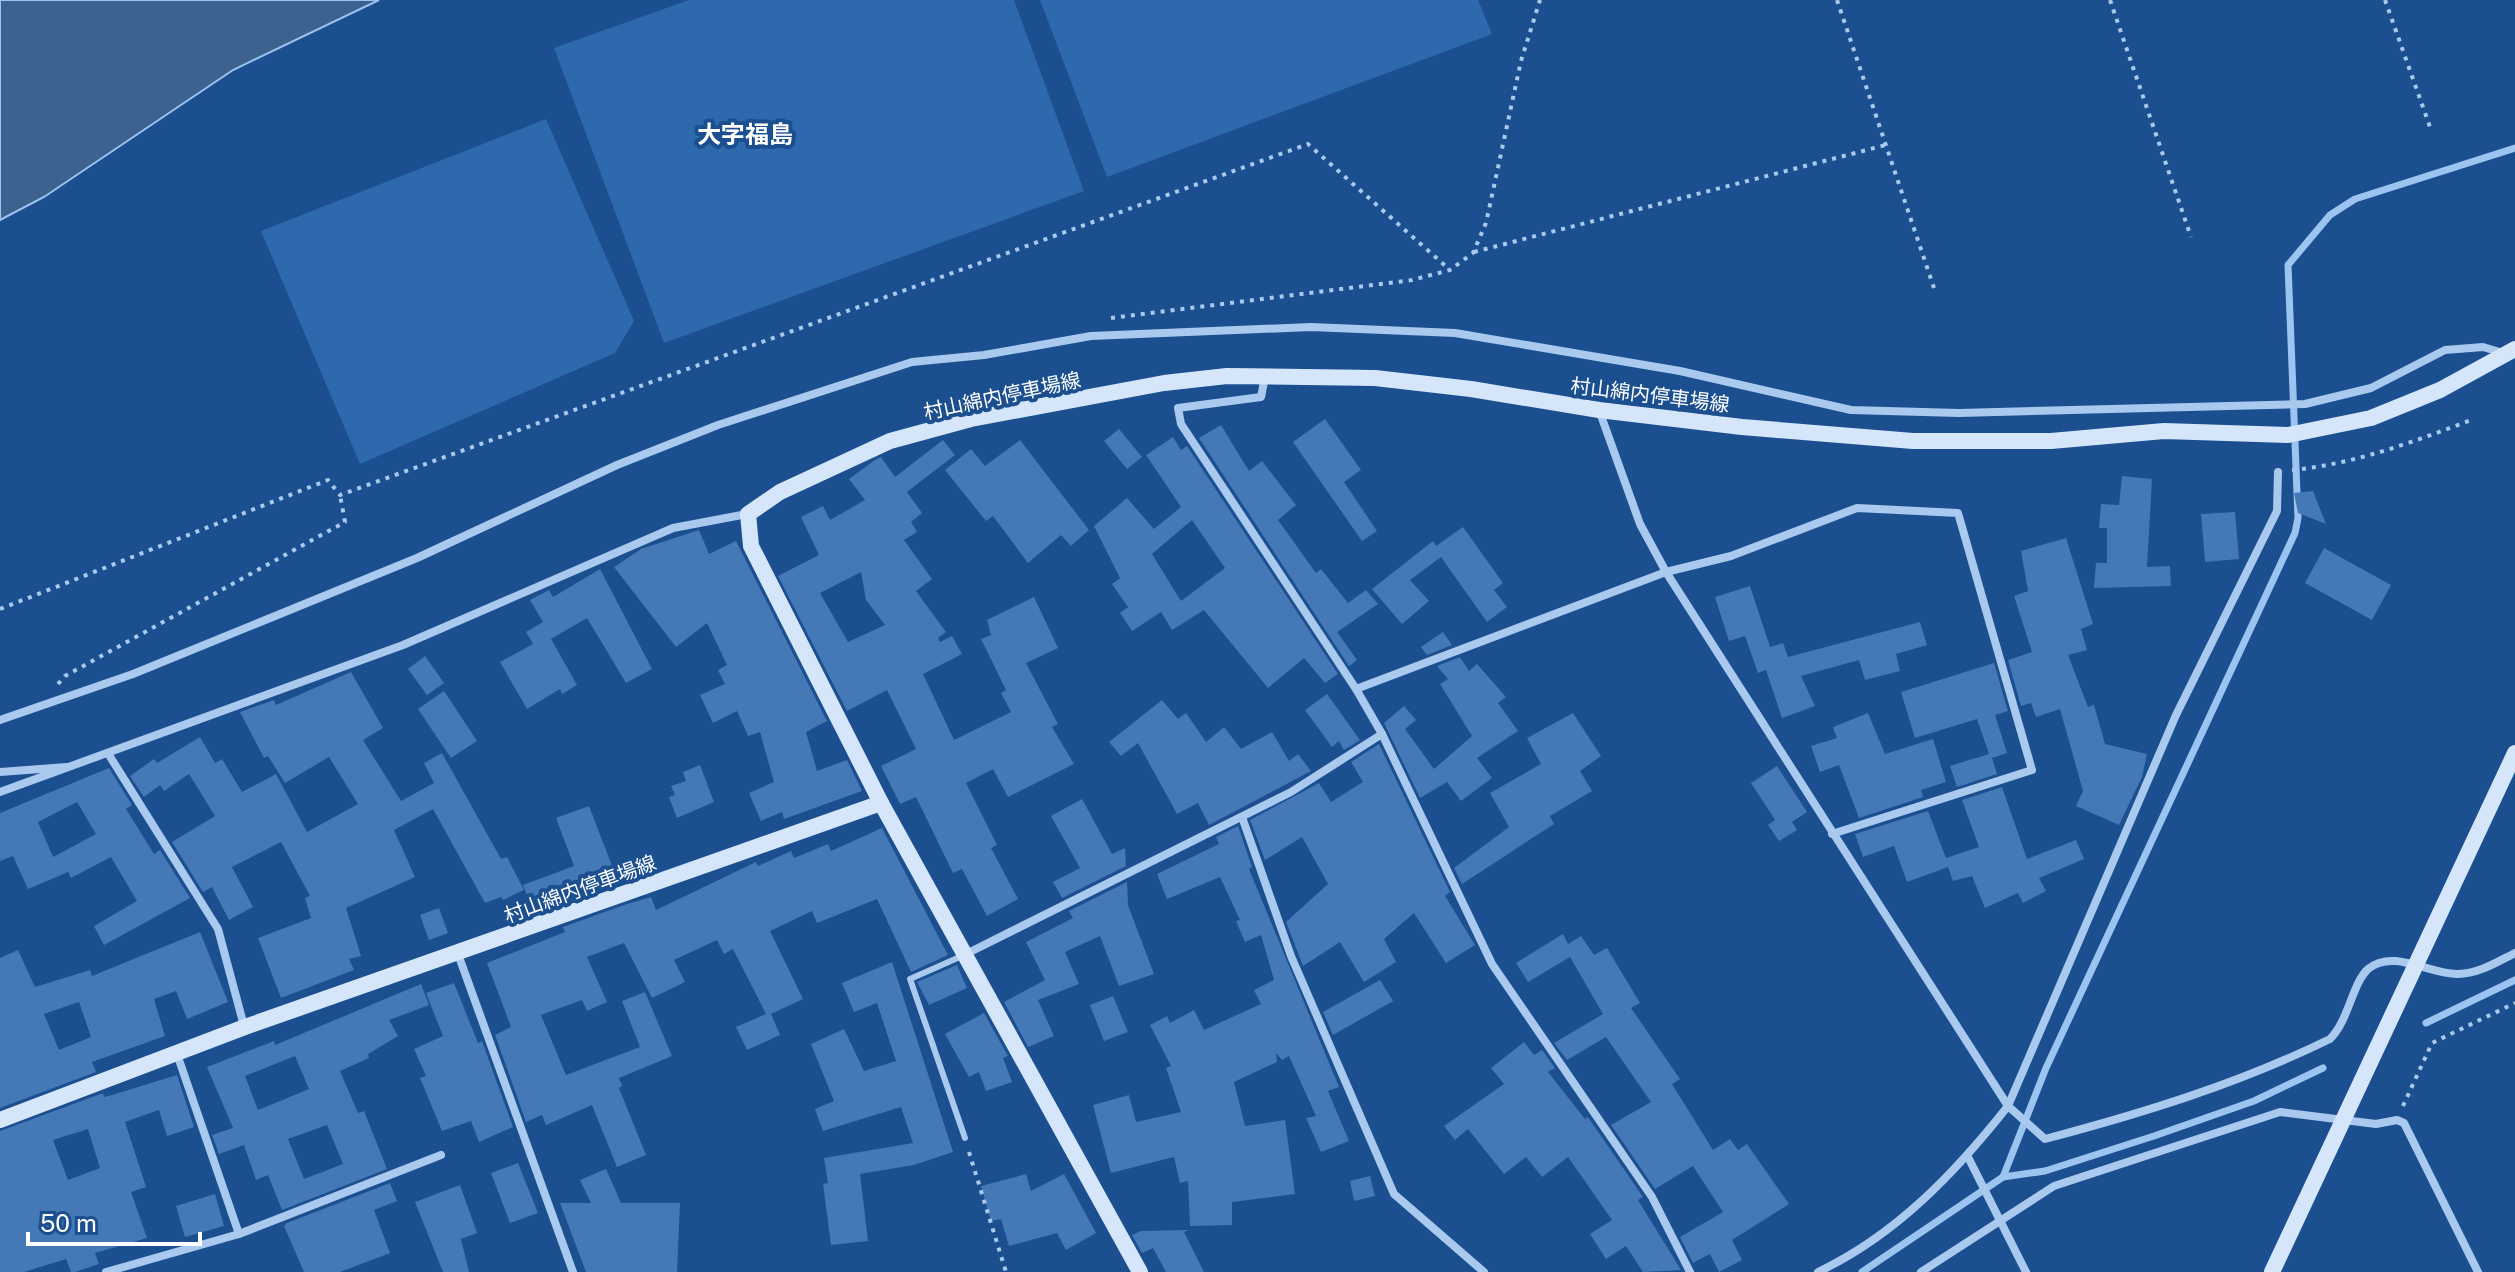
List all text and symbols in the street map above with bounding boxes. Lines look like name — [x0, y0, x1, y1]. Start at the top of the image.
district label: 大字福島 — [697, 120, 793, 148]
street label: 村山綿内停車場線 — [921, 368, 1083, 424]
street label: 村山綿内停車場線 — [1569, 373, 1731, 417]
street label: 村山綿内停車場線 — [501, 850, 659, 928]
scale bar — [28, 1196, 200, 1246]
text: 50 m — [40, 1209, 97, 1237]

